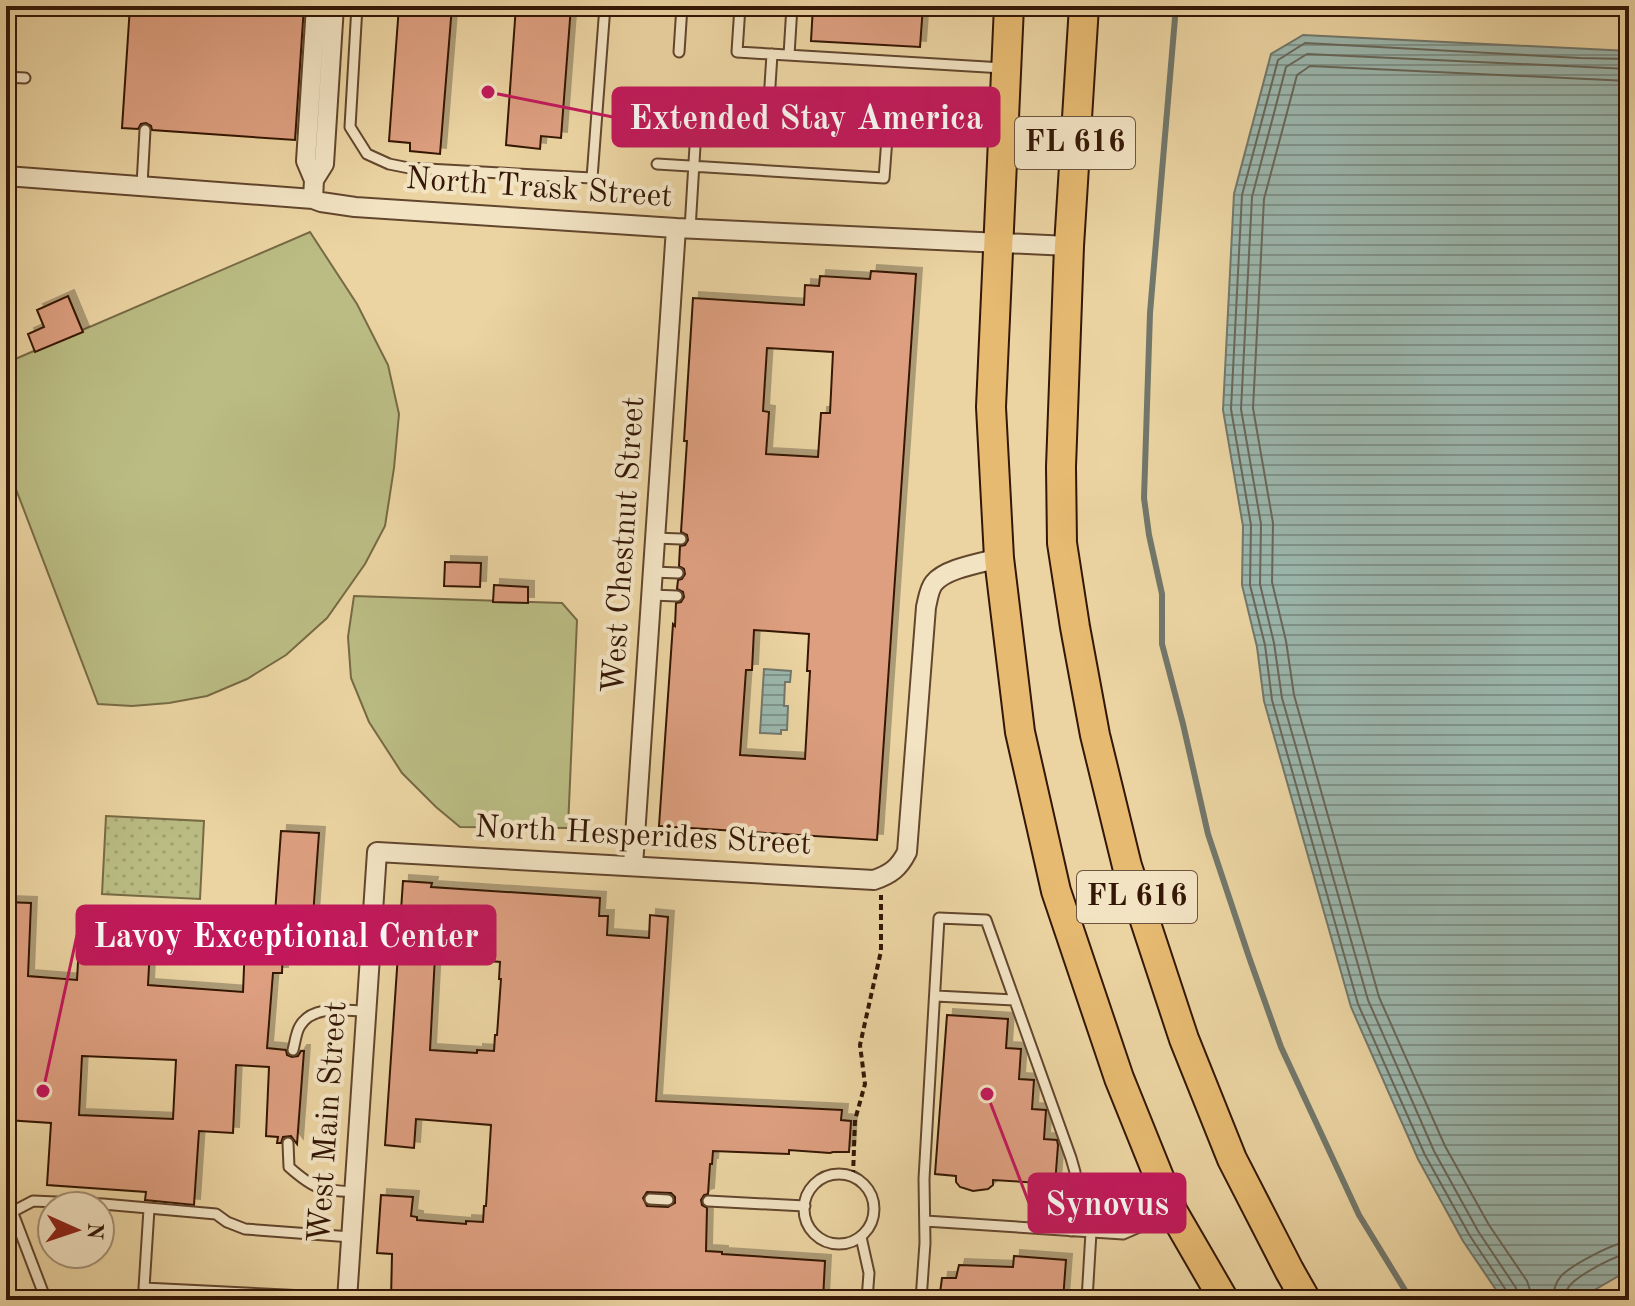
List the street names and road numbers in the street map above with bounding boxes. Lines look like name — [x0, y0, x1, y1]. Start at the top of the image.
road number: FL 616 — [1015, 117, 1135, 169]
street label: North Trask Street — [405, 164, 673, 214]
street label: West Chestnut Street — [599, 395, 651, 695]
street label: North Hesperides Street — [474, 812, 812, 862]
road number: FL 616 — [1077, 871, 1197, 923]
street label: West Main Street — [305, 1000, 353, 1244]

